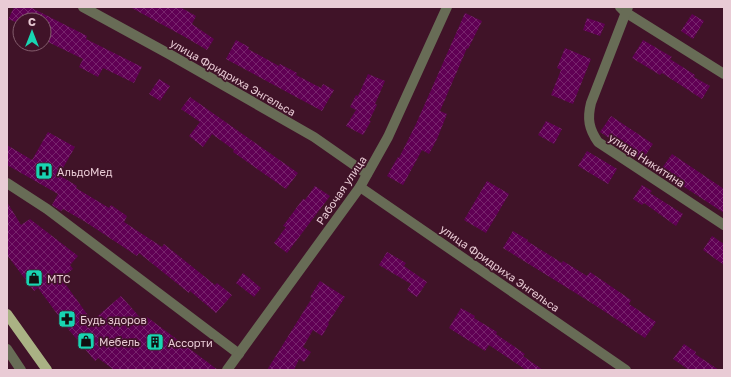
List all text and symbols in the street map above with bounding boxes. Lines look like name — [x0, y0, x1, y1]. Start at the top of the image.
north arrow — [12, 12, 52, 52]
text: С — [28, 15, 36, 28]
street label: улица Фридриха Энгельса — [168, 36, 298, 118]
street label: улица Никитина — [607, 131, 687, 189]
street label: Рабочая улица — [313, 153, 369, 227]
hospital icon: АльдоМед — [34, 161, 54, 181]
place label: АльдоМед — [57, 165, 113, 178]
street label: улица Фридриха Энгельса — [438, 222, 562, 314]
shop icon: МТС — [24, 268, 44, 288]
place label: МТС — [47, 272, 71, 285]
pharmacy icon: Будь здоров — [57, 309, 77, 329]
place label: Будь здоров — [80, 313, 147, 326]
shop icon: Мебель — [76, 331, 96, 351]
building icon: Ассорти — [145, 332, 165, 352]
place label: Мебель — [99, 335, 140, 348]
place label: Ассорти — [168, 336, 213, 349]

